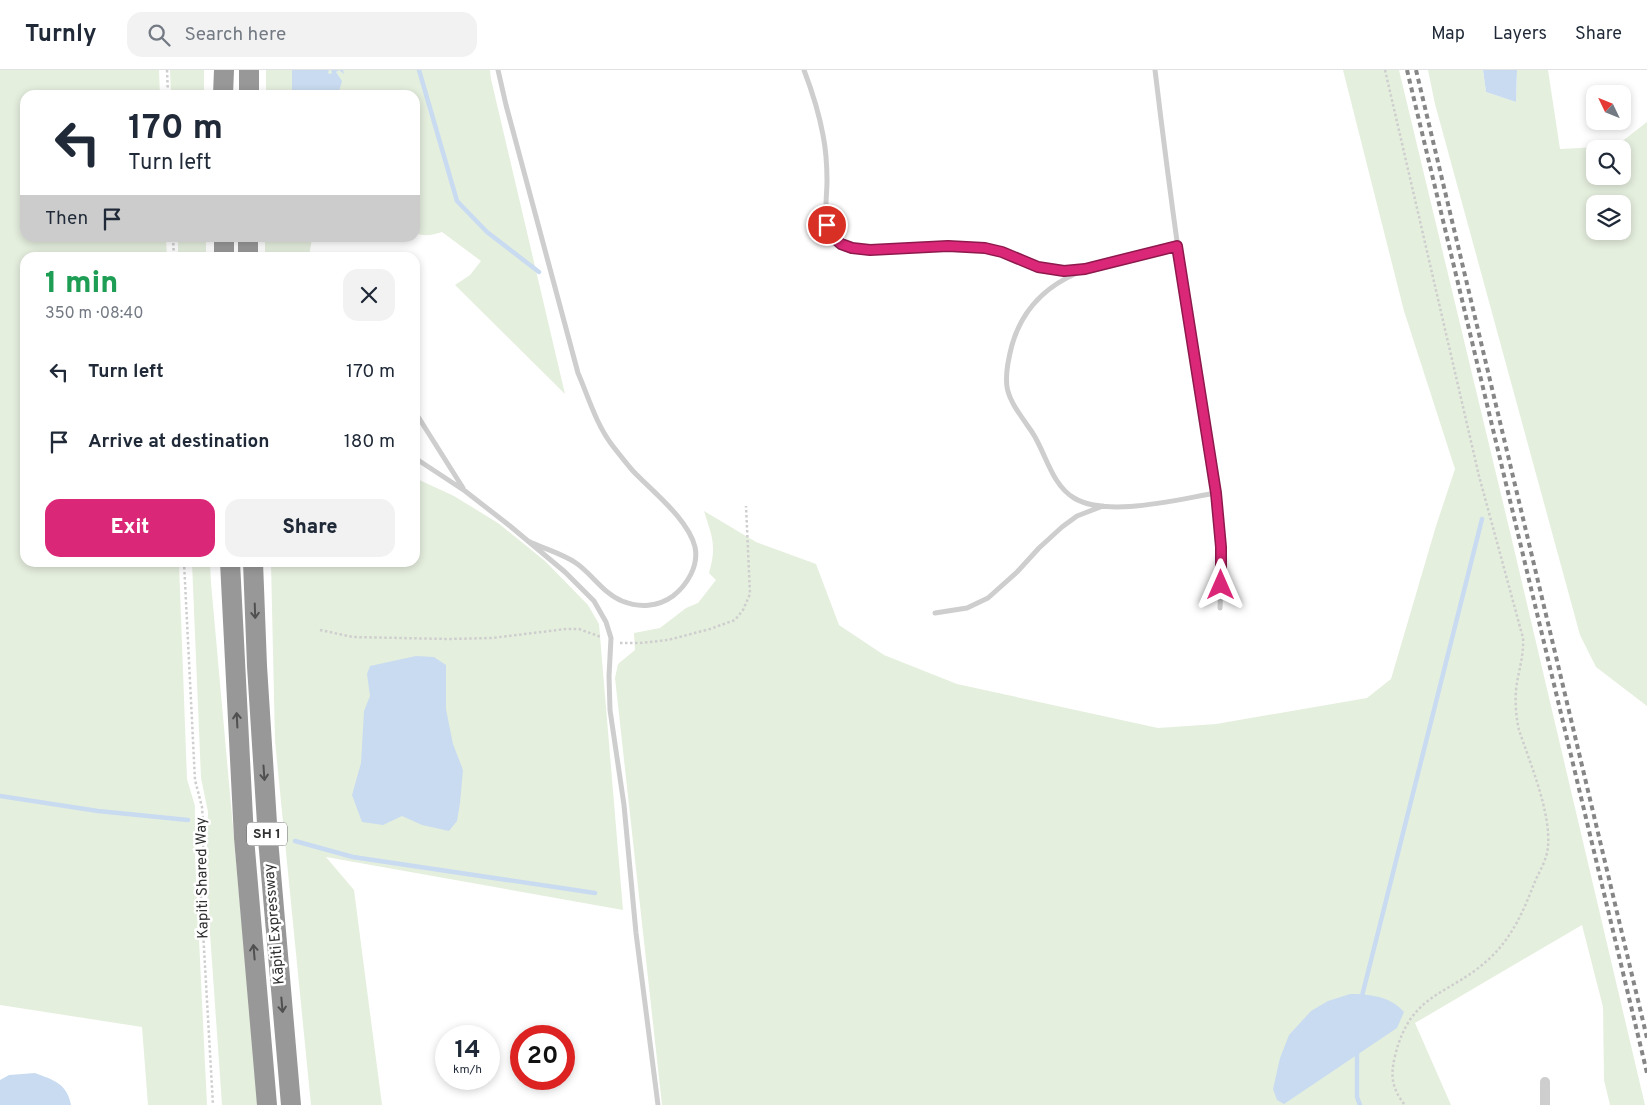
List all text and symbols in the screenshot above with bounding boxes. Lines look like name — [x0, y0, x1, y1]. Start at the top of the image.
search box — [127, 12, 477, 57]
text: Turnly — [25, 20, 97, 50]
icon: search — [145, 21, 173, 49]
text: Search here — [185, 23, 286, 47]
text: Map — [1431, 23, 1465, 46]
text: Layers — [1493, 23, 1547, 46]
text: Share — [1575, 23, 1622, 46]
north arrow — [1586, 85, 1631, 130]
map controls — [1586, 85, 1631, 240]
text: 170 m — [128, 107, 223, 151]
icon: left — [45, 110, 110, 175]
button: search — [1586, 140, 1631, 185]
text: Turn left — [128, 150, 211, 177]
button: layers — [1586, 195, 1631, 240]
pin — [806, 204, 848, 246]
icon: arrive — [98, 205, 126, 233]
text: Then — [45, 207, 88, 231]
icon: arrive — [813, 211, 841, 239]
text: 1 min — [45, 266, 118, 303]
button: close — [343, 269, 395, 321]
text: 350 m · 08:40 — [45, 304, 144, 324]
icon: left — [45, 358, 73, 386]
text: Turn left — [88, 360, 164, 384]
text: 170 m — [346, 360, 395, 384]
icon: arrive — [45, 428, 73, 456]
text: Arrive at destination — [88, 430, 269, 454]
text: 180 m — [344, 430, 395, 454]
button: Exit — [45, 499, 215, 557]
button: Share — [225, 499, 395, 557]
position arrow — [1194, 558, 1246, 610]
one-way arrow — [250, 603, 259, 619]
one-way arrow — [232, 712, 241, 728]
one-way arrow — [259, 765, 268, 781]
street label: Kapiti Shared Way — [192, 817, 214, 939]
road number: SH 1 — [247, 822, 287, 846]
street label: Kāpiti Expressway — [260, 863, 290, 985]
one-way arrow — [249, 944, 258, 960]
one-way arrow — [277, 997, 287, 1013]
speed limit sign: 20 — [510, 1025, 575, 1090]
text: 14 — [454, 1035, 481, 1067]
text: km/h — [453, 1062, 482, 1078]

